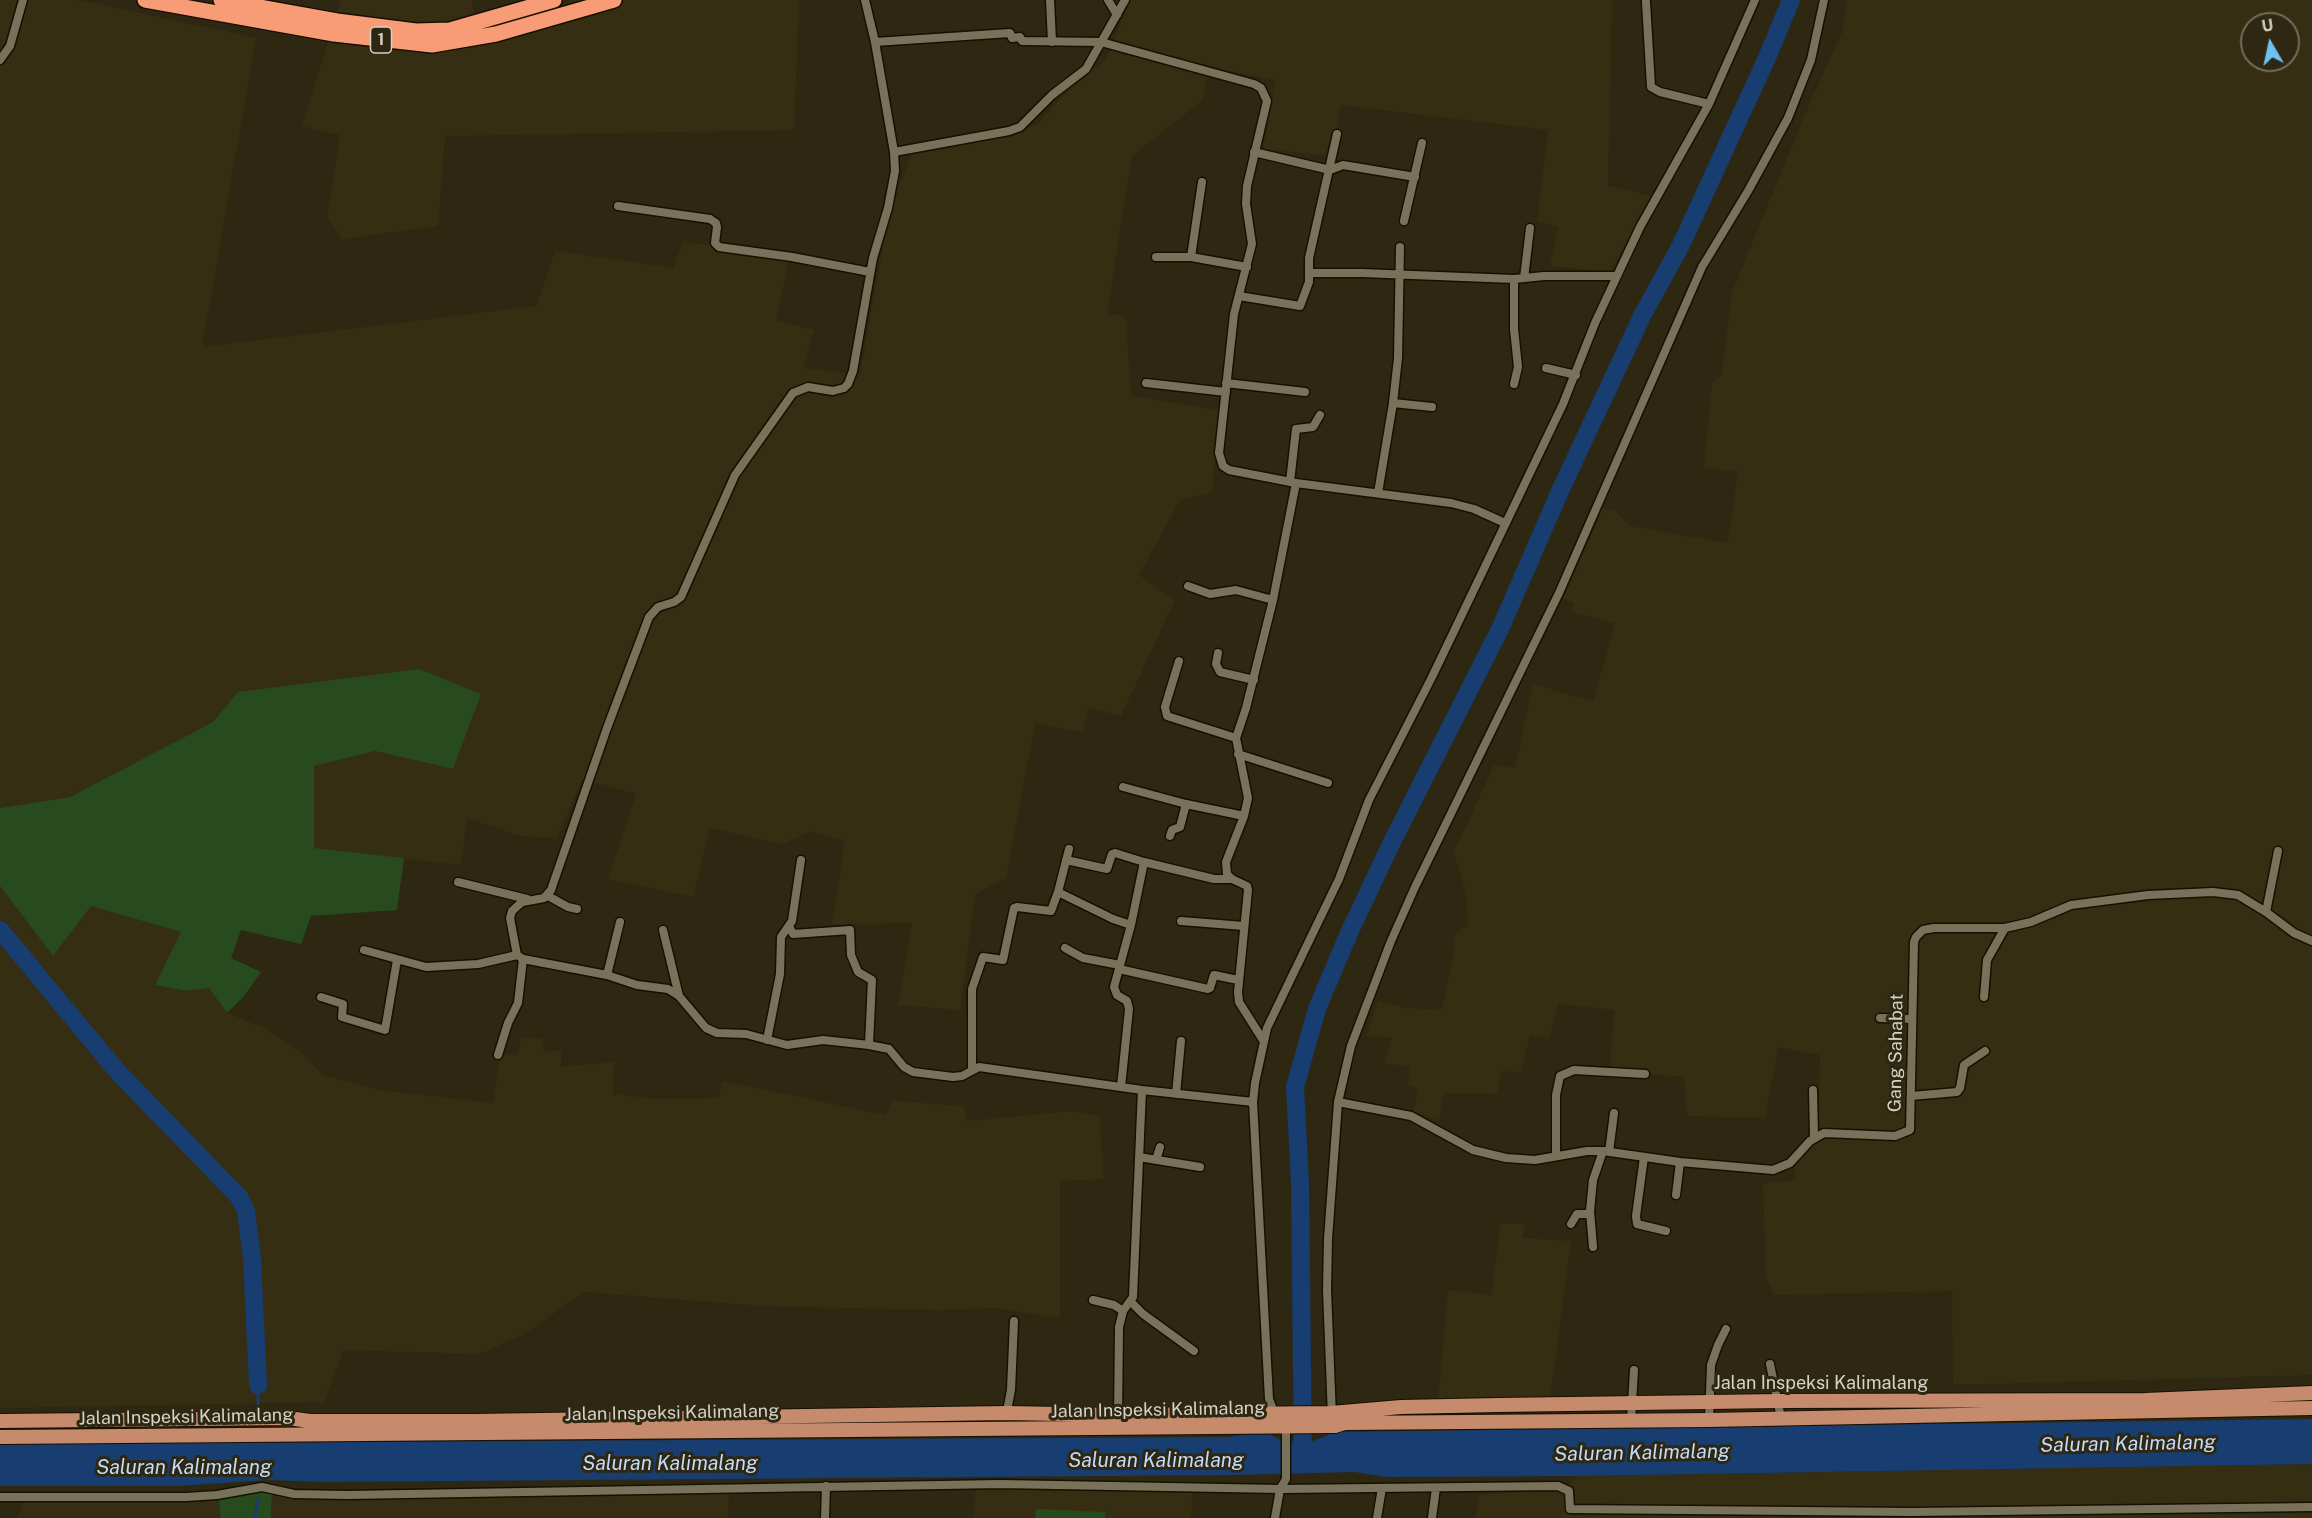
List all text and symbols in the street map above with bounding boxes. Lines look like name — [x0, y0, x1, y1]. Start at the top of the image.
north arrow — [2240, 12, 2300, 72]
text: U — [2260, 15, 2275, 36]
road number: 1 — [370, 27, 392, 53]
street label: Gang Sahabat — [1884, 994, 1908, 1112]
street label: Jalan Inspeksi Kalimalang — [1714, 1372, 1928, 1394]
street label: Jalan Inspeksi Kalimalang — [1050, 1397, 1266, 1423]
street label: Jalan Inspeksi Kalimalang — [564, 1400, 780, 1426]
street label: Jalan Inspeksi Kalimalang — [78, 1404, 294, 1430]
water label: Saluran Kalimalang — [2040, 1430, 2216, 1458]
water label: Saluran Kalimalang — [1554, 1439, 1730, 1467]
water label: Saluran Kalimalang — [1068, 1449, 1244, 1473]
water label: Saluran Kalimalang — [582, 1452, 758, 1476]
water label: Saluran Kalimalang — [96, 1456, 272, 1480]

